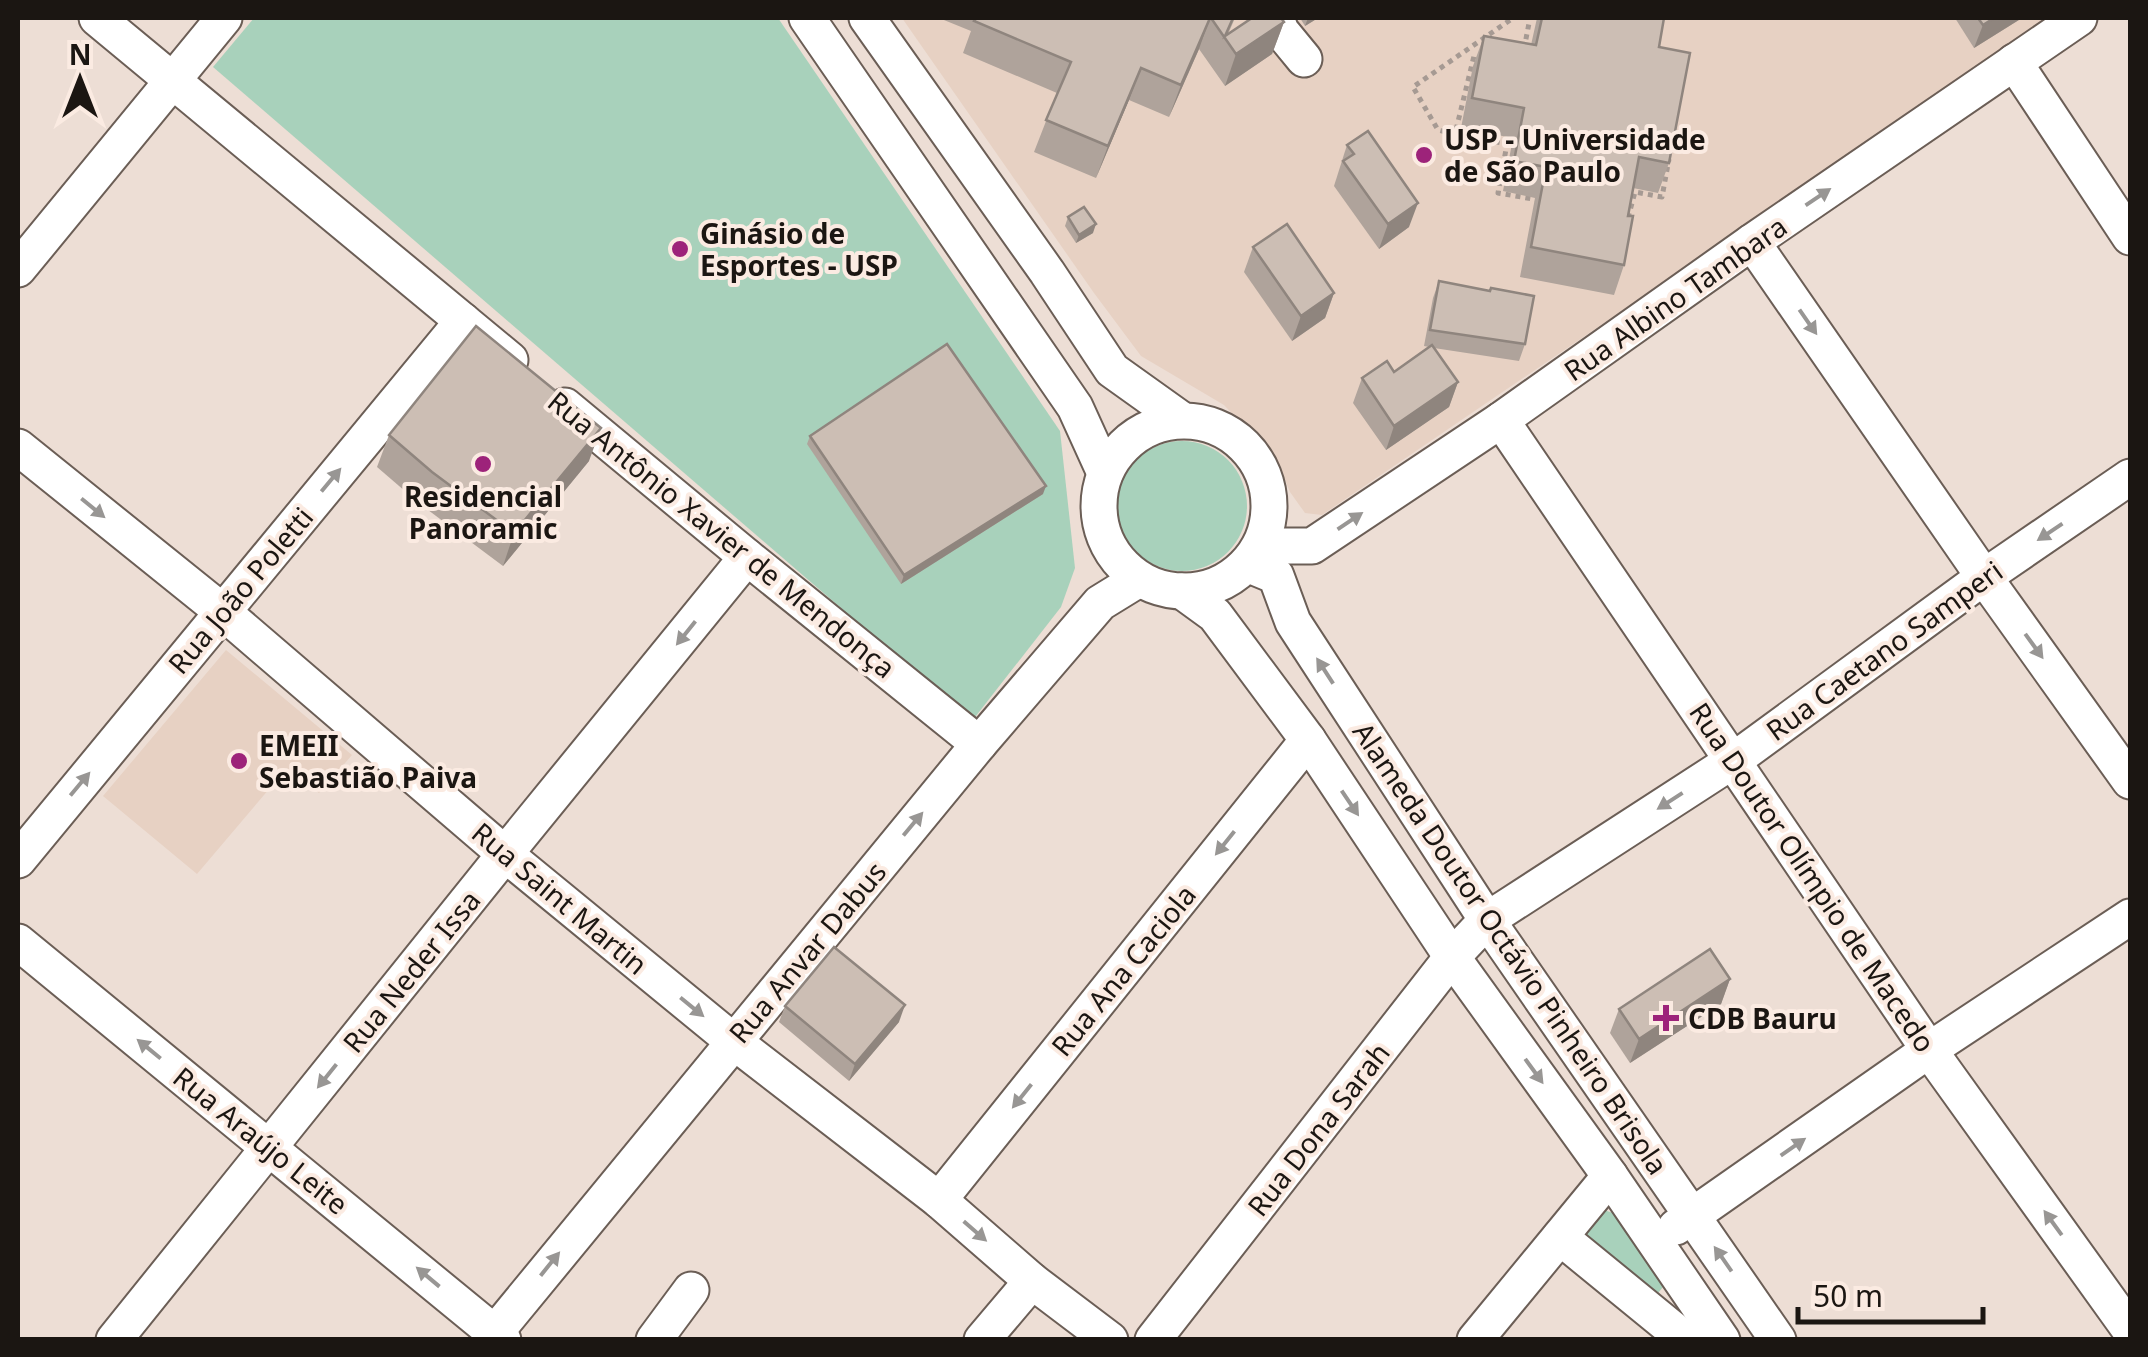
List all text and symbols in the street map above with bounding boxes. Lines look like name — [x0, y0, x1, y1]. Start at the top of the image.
north arrow — [30, 30, 130, 130]
text: N — [69, 35, 91, 73]
place label: USP - Universidade de São Paulo — [1444, 120, 1706, 190]
marker: USP - Universidade de São Paulo — [1413, 144, 1435, 166]
one-way arrow — [1805, 188, 1832, 207]
street label: Rua Albino Tambara — [1556, 207, 1794, 389]
place label: Ginásio de Esportes - USP — [700, 214, 898, 284]
marker: Ginásio de Esportes - USP — [669, 238, 691, 260]
one-way arrow — [1798, 309, 1817, 336]
street label: Rua Antônio Xavier de Mendonça — [541, 382, 903, 686]
marker: Residencial Panoramic — [472, 453, 494, 475]
one-way arrow — [320, 468, 342, 493]
place label: Residencial Panoramic — [404, 477, 562, 547]
one-way arrow — [81, 497, 106, 518]
street label: Rua João Poletti — [159, 499, 321, 681]
one-way arrow — [1336, 513, 1363, 531]
one-way arrow — [2037, 522, 2063, 541]
street label: Rua Caetano Samperi — [1758, 551, 2010, 749]
one-way arrow — [676, 620, 697, 645]
one-way arrow — [2023, 633, 2043, 660]
one-way arrow — [1316, 658, 1334, 685]
street label: Rua Doutor Olímpio de Macedo — [1681, 695, 1945, 1059]
street label: Alameda Doutor Octávio Pinheiro Brisola — [1345, 715, 1677, 1181]
place label: EMEII Sebastião Paiva — [259, 726, 477, 796]
marker: EMEII Sebastião Paiva — [228, 750, 250, 772]
one-way arrow — [68, 772, 90, 797]
one-way arrow — [1341, 790, 1359, 817]
one-way arrow — [1657, 791, 1684, 809]
one-way arrow — [901, 811, 923, 836]
street label: Rua Saint Martin — [464, 813, 656, 983]
one-way arrow — [1215, 830, 1236, 856]
street label: Rua Anvar Dabus — [720, 853, 894, 1051]
street label: Rua Ana Caciola — [1042, 877, 1204, 1063]
street label: Rua Neder Issa — [334, 882, 488, 1060]
one-way arrow — [680, 996, 705, 1018]
place label: CDB Bauru — [1688, 999, 1837, 1037]
marker: CDB Bauru — [1653, 1005, 1679, 1031]
street label: Rua Dona Sarah — [1238, 1034, 1398, 1224]
one-way arrow — [137, 1039, 162, 1060]
street label: Rua Araújo Leite — [166, 1058, 356, 1222]
one-way arrow — [1524, 1058, 1544, 1084]
one-way arrow — [317, 1063, 338, 1089]
one-way arrow — [1012, 1084, 1033, 1109]
one-way arrow — [1779, 1138, 1806, 1157]
one-way arrow — [2044, 1210, 2063, 1236]
one-way arrow — [962, 1219, 987, 1241]
one-way arrow — [1714, 1246, 1733, 1273]
one-way arrow — [539, 1251, 560, 1276]
scale bar — [1798, 1262, 1983, 1324]
one-way arrow — [415, 1267, 440, 1289]
text: 50 m — [1813, 1275, 1883, 1316]

